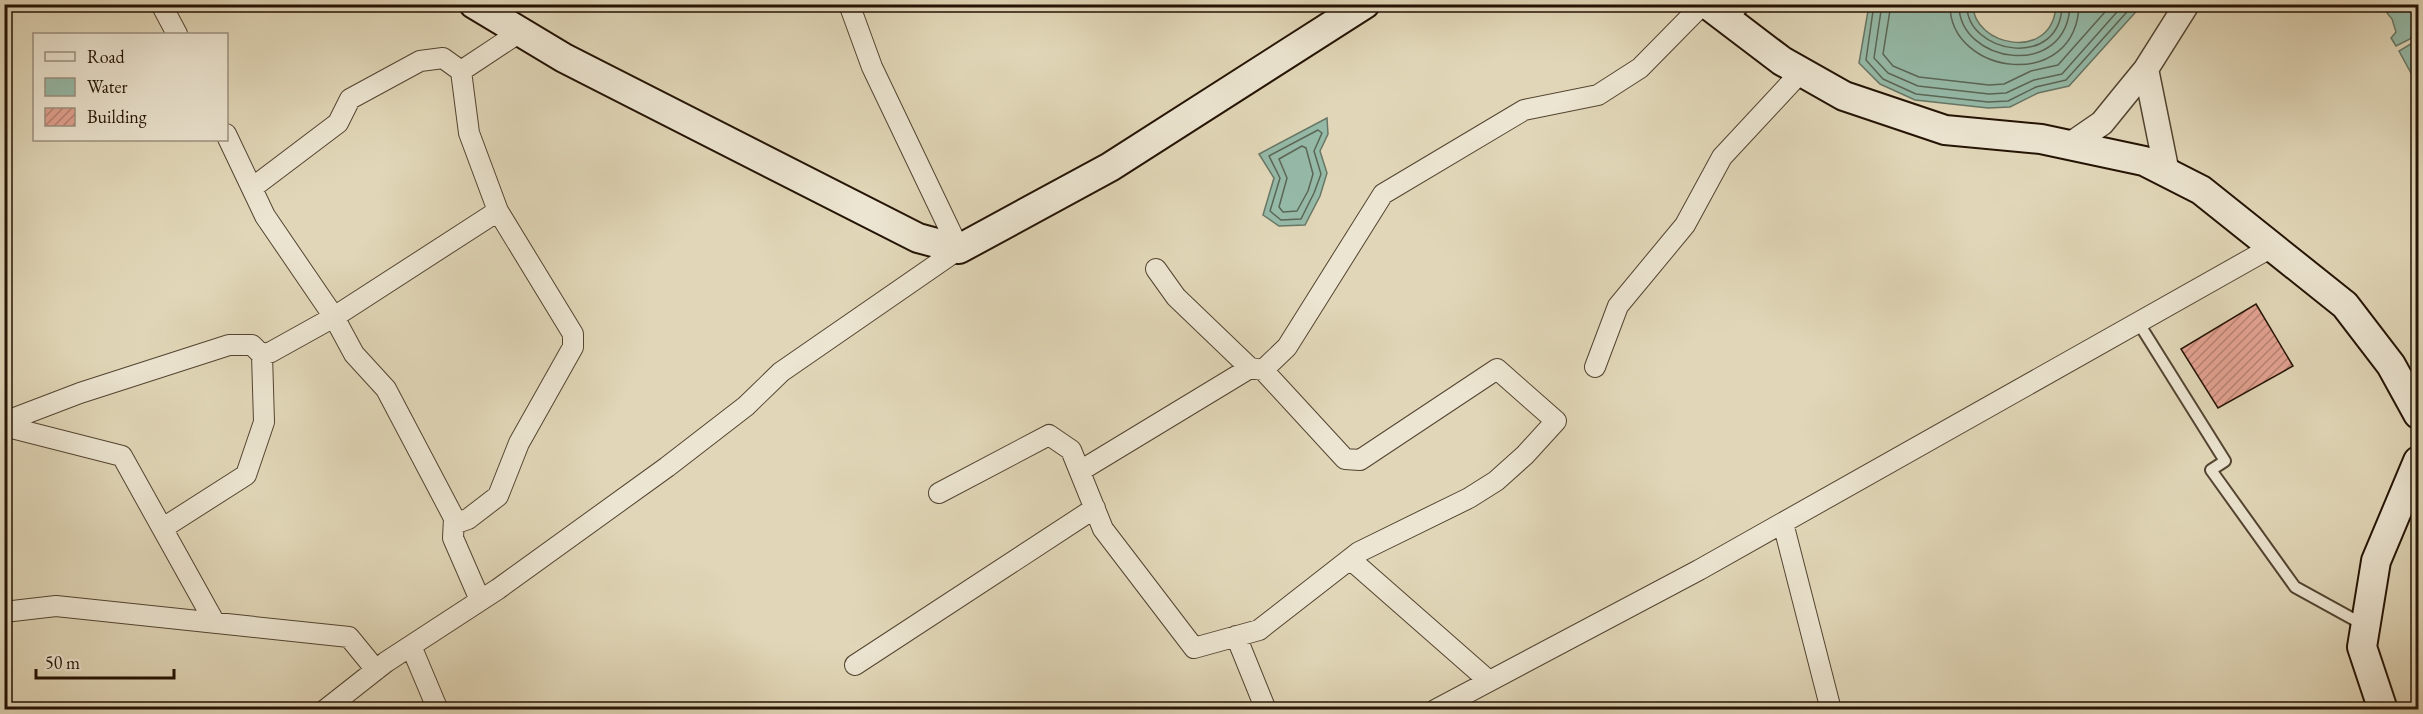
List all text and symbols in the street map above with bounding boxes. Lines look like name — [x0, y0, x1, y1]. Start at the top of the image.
legend — [33, 33, 228, 141]
text: Road — [87, 45, 126, 68]
text: Water — [87, 75, 128, 98]
text: Building — [87, 105, 147, 128]
scale bar — [36, 642, 174, 680]
text: 50 m — [45, 651, 80, 674]

